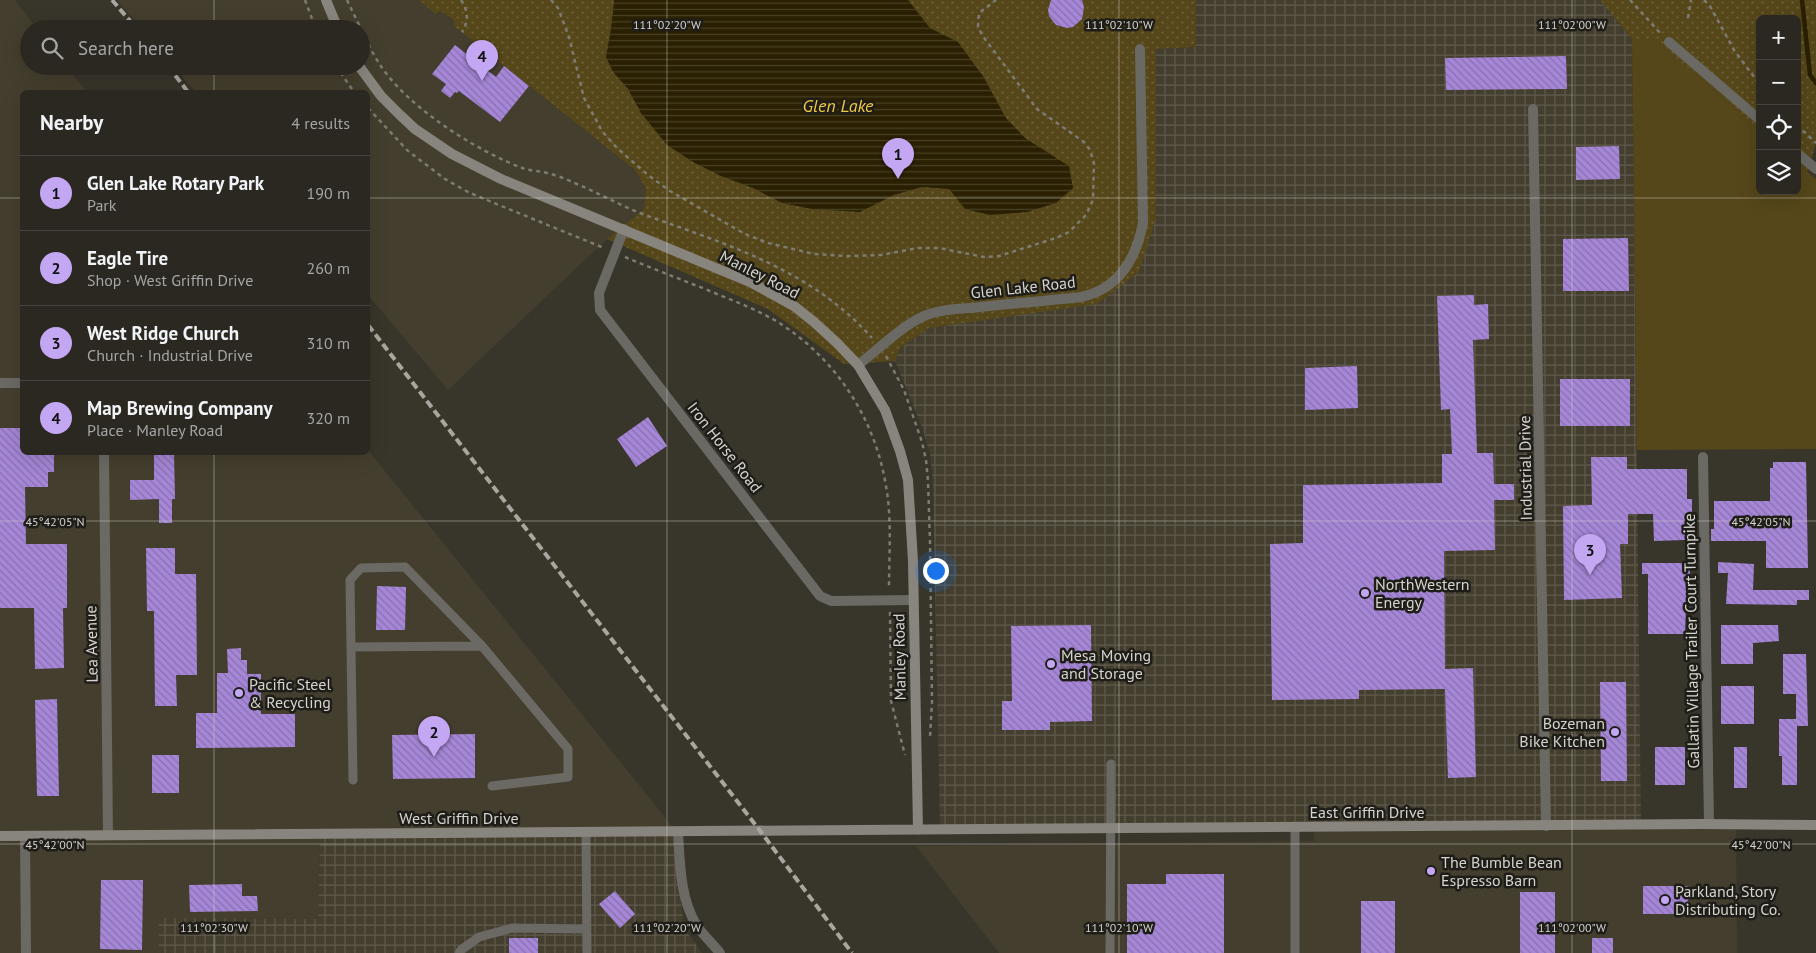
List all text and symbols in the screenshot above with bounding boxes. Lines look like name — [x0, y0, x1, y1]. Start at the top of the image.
map controls — [1756, 15, 1801, 195]
button: + — [1756, 15, 1801, 60]
text: 111°02'20"W — [633, 17, 701, 32]
text: 111°02'10"W — [1085, 17, 1153, 32]
text: 111°02'00"W — [1538, 17, 1606, 32]
search box — [20, 20, 370, 75]
icon: search — [38, 34, 66, 62]
text: Search here — [78, 36, 174, 60]
pin: 4 — [466, 40, 498, 81]
button: − — [1756, 60, 1801, 105]
water label: Glen Lake — [803, 94, 874, 117]
button: locate — [1756, 105, 1801, 150]
text: Nearby — [40, 109, 103, 136]
text: 4 results — [291, 113, 350, 133]
pin: 1 — [882, 138, 914, 179]
button: layers — [1756, 150, 1801, 195]
text: Glen Lake Rotary Park — [87, 171, 264, 195]
text: 1 — [51, 183, 61, 203]
text: 190 m — [307, 183, 350, 203]
text: Park — [87, 195, 116, 215]
street label: Manley Road — [717, 245, 803, 303]
text: Eagle Tire — [87, 246, 168, 270]
text: 2 — [51, 258, 61, 278]
text: 260 m — [307, 258, 350, 278]
text: Shop · West Griffin Drive — [87, 270, 253, 290]
street label: Glen Lake Road — [970, 272, 1076, 302]
text: West Ridge Church — [87, 321, 239, 345]
text: 3 — [51, 333, 61, 353]
text: 310 m — [307, 333, 350, 353]
text: Church · Industrial Drive — [87, 345, 253, 365]
text: Map Brewing Company — [87, 396, 273, 420]
street label: Iron Horse Road — [683, 398, 767, 496]
text: 4 — [51, 408, 61, 428]
text: 320 m — [307, 408, 350, 428]
street label: Industrial Drive — [1514, 415, 1536, 521]
text: Place · Manley Road — [87, 420, 223, 440]
street label: Gallatin Village Trailer Court Turnpike — [1679, 513, 1703, 769]
text: 45°42'05"N — [25, 514, 85, 529]
text: 45°42'05"N — [1731, 514, 1791, 529]
pin: 3 — [1574, 534, 1606, 575]
your location — [923, 558, 949, 584]
place label: NorthWestern Energy — [1375, 574, 1469, 612]
marker: NorthWestern Energy — [1359, 587, 1371, 599]
street label: Lea Avenue — [80, 605, 102, 683]
street label: Manley Road — [888, 613, 910, 701]
place label: Mesa Moving and Storage — [1061, 645, 1151, 683]
marker: Mesa Moving and Storage — [1045, 658, 1057, 670]
place label: Pacific Steel & Recycling — [249, 674, 331, 712]
marker: Pacific Steel & Recycling — [233, 687, 245, 699]
place label: Bozeman Bike Kitchen — [1519, 713, 1605, 751]
pin: 2 — [418, 716, 450, 757]
marker: Bozeman Bike Kitchen — [1609, 726, 1621, 738]
street label: East Griffin Drive — [1309, 802, 1425, 822]
street label: West Griffin Drive — [399, 808, 519, 828]
text: 45°42'00"N — [25, 837, 85, 852]
text: 45°42'00"N — [1731, 837, 1791, 852]
place label: The Bumble Bean Espresso Barn — [1441, 852, 1562, 890]
marker: The Bumble Bean Espresso Barn — [1425, 865, 1437, 877]
place label: Parkland, Story Distributing Co. — [1675, 881, 1781, 919]
marker: Parkland, Story Distributing Co. — [1659, 894, 1671, 906]
text: 111°02'30"W — [180, 920, 248, 935]
text: 111°02'20"W — [633, 920, 701, 935]
text: 111°02'10"W — [1085, 920, 1153, 935]
text: 111°02'00"W — [1538, 920, 1606, 935]

